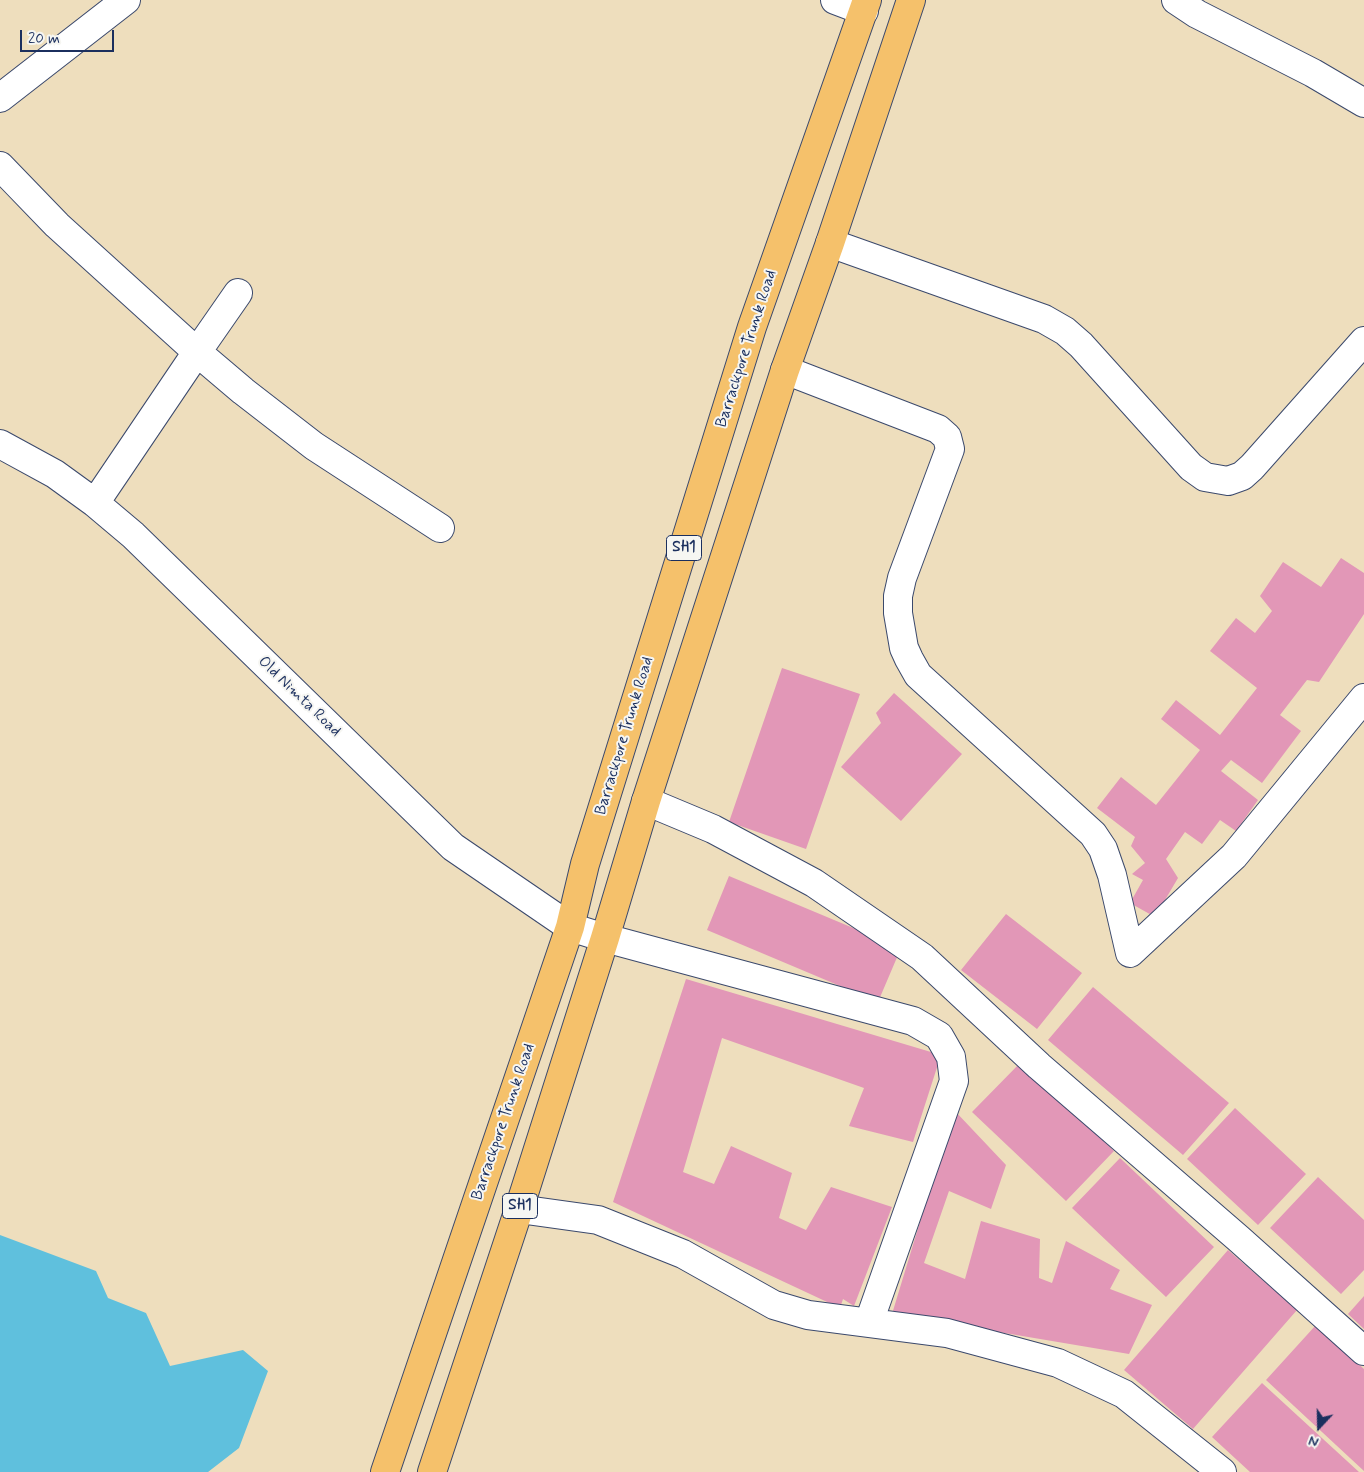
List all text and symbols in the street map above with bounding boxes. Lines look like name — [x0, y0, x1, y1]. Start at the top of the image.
scale bar — [22, 20, 116, 52]
text: 20 m — [28, 29, 60, 49]
street label: Barrackpore Trunk Road — [712, 268, 782, 430]
road number: SH1 — [666, 536, 702, 560]
street label: Old Nimta Road — [253, 653, 345, 741]
street label: Barrackpore Trunk Road — [592, 654, 658, 818]
street label: Barrackpore Trunk Road — [468, 1041, 540, 1203]
road number: SH1 — [502, 1194, 538, 1218]
north arrow — [1294, 1402, 1344, 1452]
text: N — [1306, 1431, 1321, 1451]

